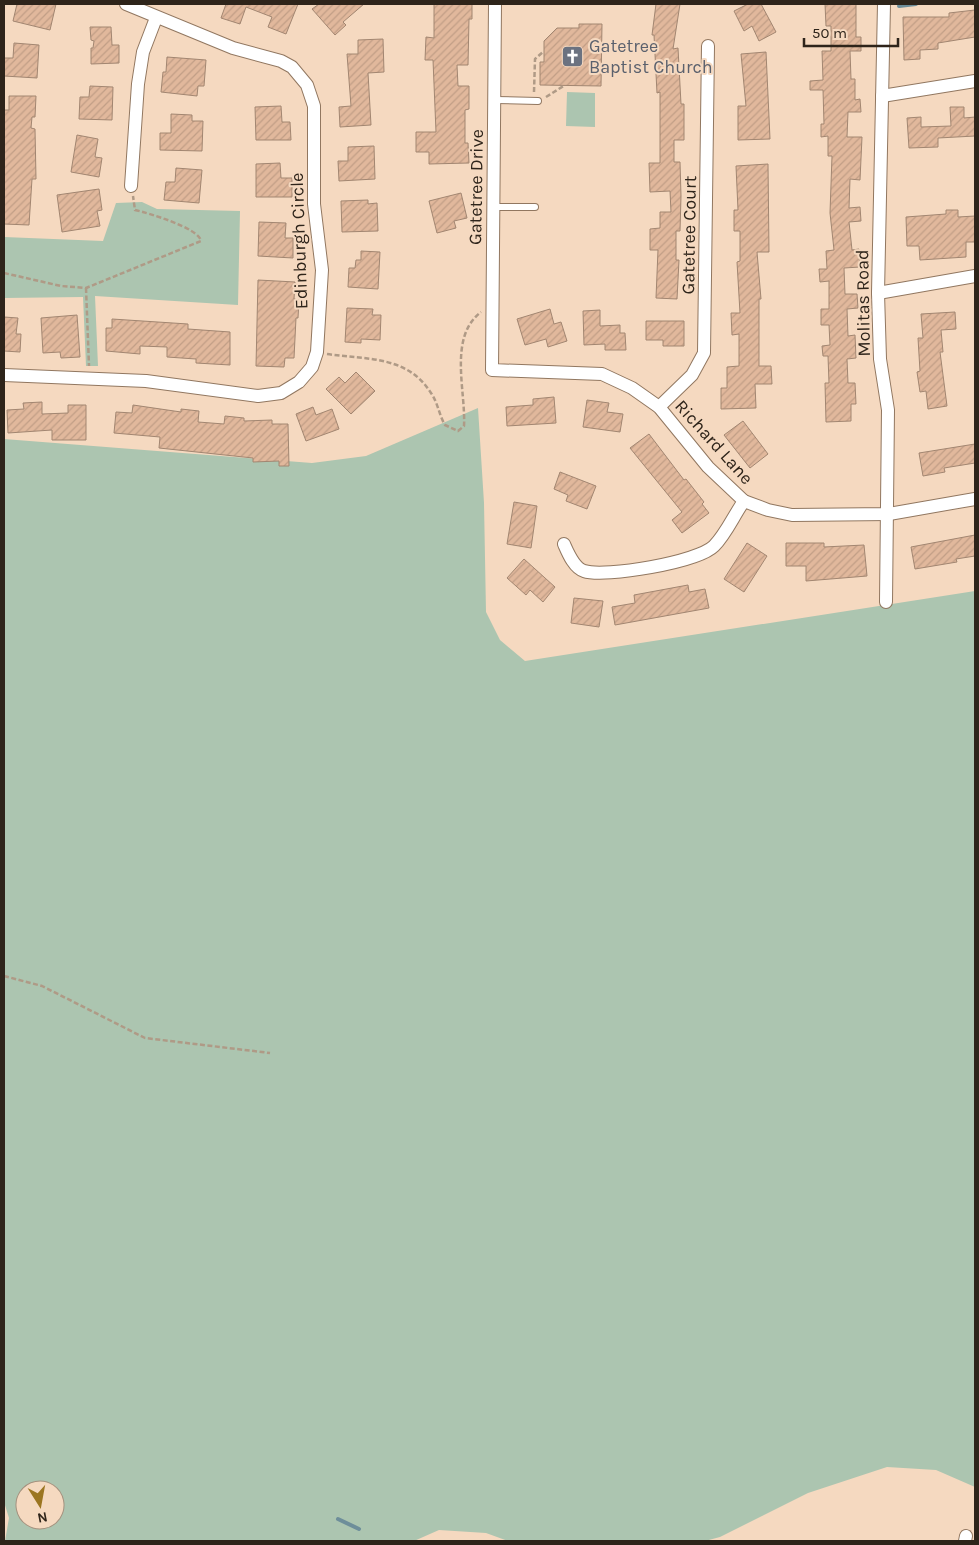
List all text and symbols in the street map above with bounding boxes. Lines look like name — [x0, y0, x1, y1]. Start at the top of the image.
scale bar — [804, 15, 898, 47]
text: 50 m — [812, 24, 847, 42]
place label: Gatetree Baptist Church — [589, 35, 713, 78]
church icon: Gatetree Baptist Church — [561, 44, 585, 68]
street label: Gatetree Drive — [464, 129, 488, 245]
street label: Edinburgh Circle — [286, 172, 312, 310]
street label: Gatetree Court — [677, 175, 701, 294]
street label: Molitas Road — [851, 249, 875, 357]
street label: Richard Lane — [670, 395, 758, 489]
north arrow — [15, 1480, 65, 1530]
text: N — [36, 1508, 49, 1527]

